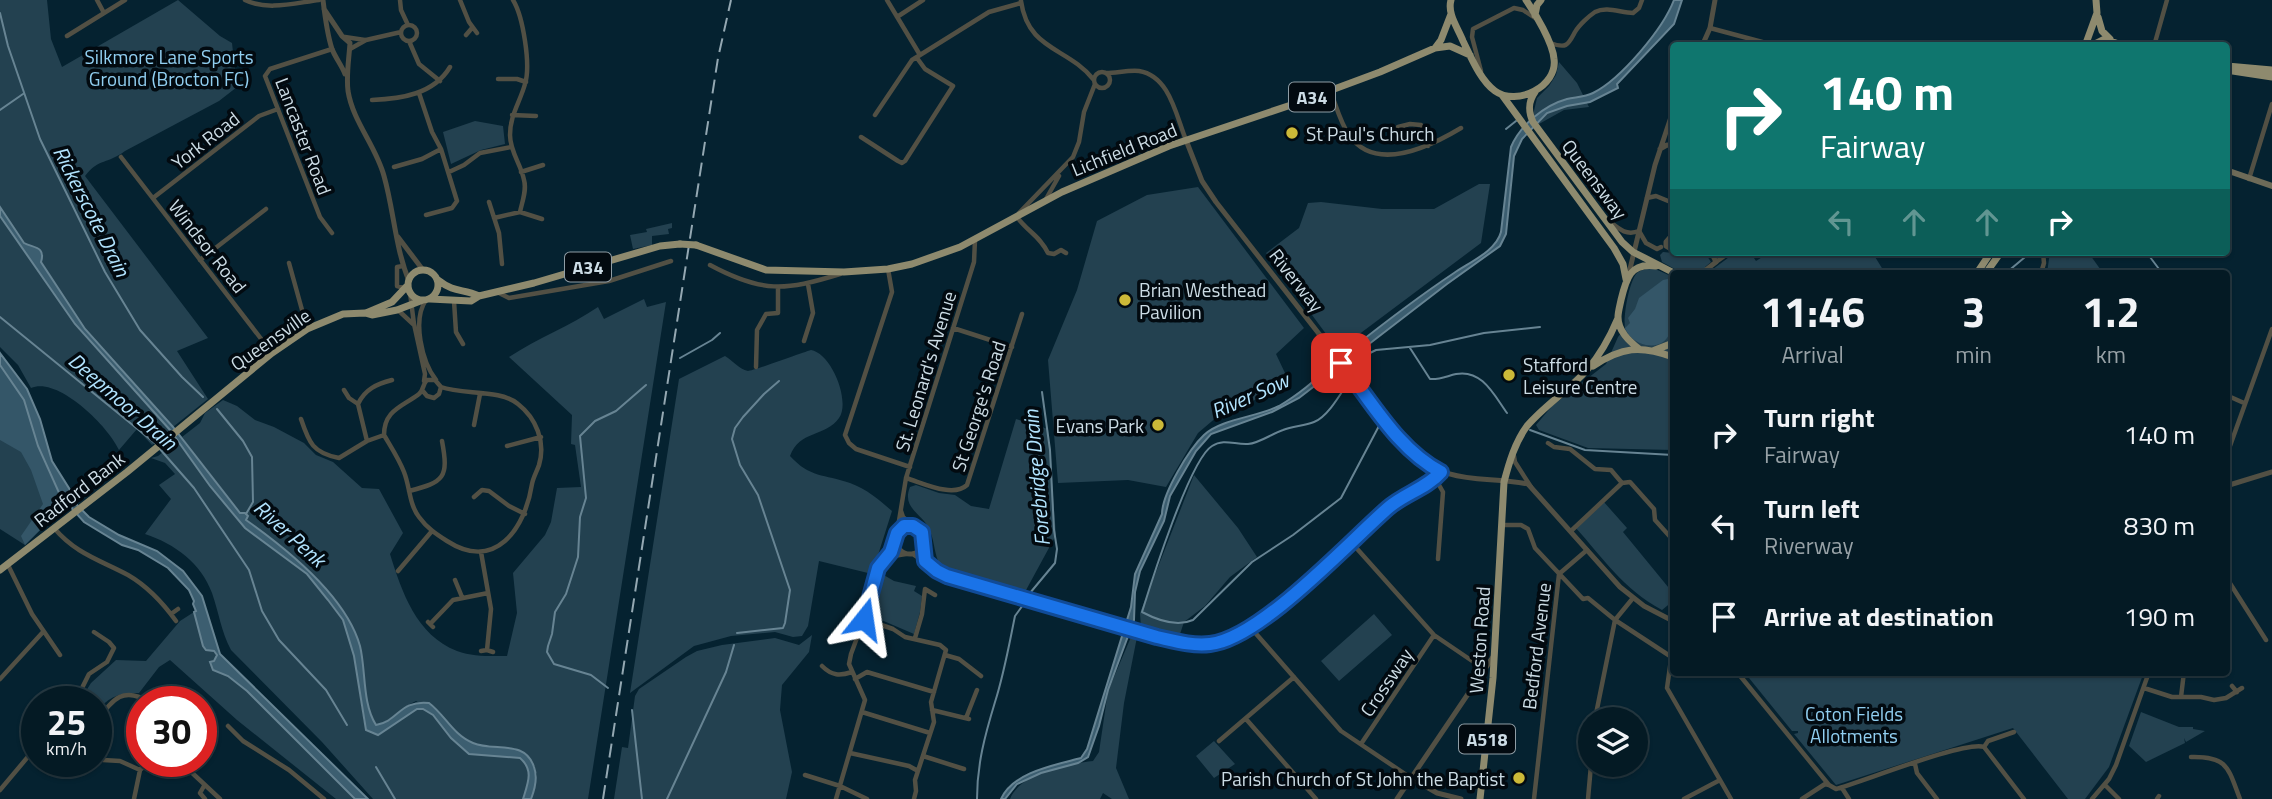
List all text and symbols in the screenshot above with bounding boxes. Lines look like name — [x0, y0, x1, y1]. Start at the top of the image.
park label: Silkmore Lane Sports Ground (Brocton FC) — [84, 42, 254, 93]
text: 140 m — [1820, 54, 1954, 129]
icon: right — [1705, 70, 1796, 161]
street label: Lancaster Road — [268, 73, 340, 199]
road number: A34 — [1289, 82, 1335, 112]
street label: York Road — [165, 104, 245, 176]
street label: Lichfield Road — [1067, 115, 1181, 183]
place label: St Paul's Church — [1306, 119, 1435, 148]
text: Fairway — [1820, 122, 1925, 170]
marker: St Paul's Church — [1284, 125, 1300, 141]
street label: Queensway — [1555, 133, 1635, 225]
water label: Rickerscote Drain — [45, 140, 139, 282]
street label: Windsor Road — [162, 193, 254, 299]
icon: left — [1822, 203, 1860, 241]
icon: ahead — [1895, 203, 1933, 241]
icon: ahead — [1968, 203, 2006, 241]
icon: right — [2041, 203, 2079, 241]
street label: Riverway — [1263, 242, 1331, 318]
road number: A34 — [565, 253, 611, 282]
place label: Brian Westhead Pavilion — [1139, 275, 1266, 326]
text: 11:46 — [1760, 279, 1865, 343]
text: 3 — [1962, 279, 1985, 343]
text: 1.2 — [2082, 279, 2140, 343]
street label: St. Leonard's Avenue — [887, 287, 963, 455]
marker: Brian Westhead Pavilion — [1117, 292, 1133, 308]
street label: Queensville — [224, 301, 316, 377]
pin — [1311, 333, 1371, 393]
street label: St George's Road — [943, 337, 1013, 475]
text: Arrival — [1781, 337, 1844, 372]
text: min — [1955, 337, 1992, 372]
text: km — [2096, 337, 2126, 372]
icon: arrive — [1322, 344, 1360, 382]
water label: Deepmoor Drain — [61, 345, 185, 458]
place label: Stafford Leisure Centre — [1523, 350, 1637, 401]
water label: River Sow — [1206, 363, 1297, 426]
marker: Stafford Leisure Centre — [1501, 367, 1517, 383]
text: Turn right — [1764, 398, 1875, 437]
water label: Forebridge Drain — [1014, 408, 1058, 548]
place label: Evans Park — [1056, 411, 1144, 440]
text: 140 m — [2124, 415, 2195, 454]
icon: right — [1705, 416, 1743, 454]
marker: Evans Park — [1150, 417, 1166, 433]
text: Fairway — [1764, 437, 1840, 472]
street label: Radford Bank — [27, 444, 131, 534]
text: Turn left — [1764, 489, 1859, 528]
water label: River Penk — [247, 492, 335, 576]
text: 830 m — [2124, 506, 2195, 545]
icon: left — [1705, 507, 1743, 545]
text: Riverway — [1764, 528, 1854, 563]
street label: Bedford Avenue — [1514, 581, 1558, 711]
position arrow — [827, 582, 901, 656]
street label: Weston Road — [1461, 586, 1497, 694]
text: Arrive at destination — [1764, 597, 1994, 636]
text: 190 m — [2124, 597, 2195, 636]
icon: arrive — [1705, 598, 1743, 636]
street label: Crossway — [1352, 642, 1420, 722]
speed limit sign: 30 — [126, 686, 217, 777]
text: 25 — [47, 695, 86, 749]
park label: Coton Fields Allotments — [1805, 699, 1903, 750]
map controls — [1578, 707, 1648, 777]
button: layers — [1578, 707, 1648, 777]
road number: A518 — [1459, 724, 1515, 754]
text: km/h — [46, 735, 87, 762]
place label: Parish Church of St John the Baptist — [1221, 764, 1505, 793]
marker: Parish Church of St John the Baptist — [1511, 770, 1527, 786]

